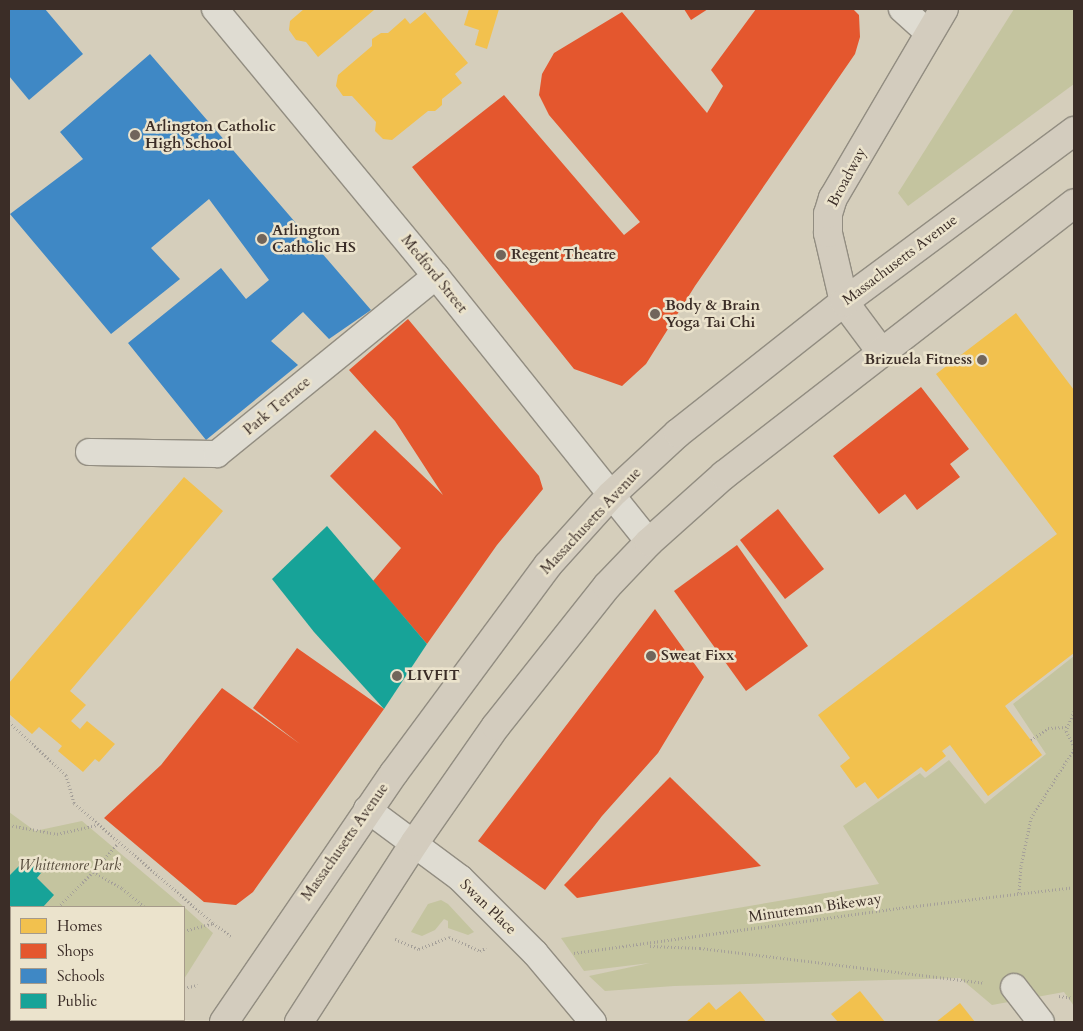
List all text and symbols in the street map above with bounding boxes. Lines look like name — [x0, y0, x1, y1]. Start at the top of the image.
place label: Arlington Catholic High School — [145, 117, 276, 152]
marker: Arlington Catholic High School — [129, 129, 141, 141]
street label: Broadway — [824, 144, 870, 210]
street label: Massachusetts Avenue — [839, 211, 961, 309]
place label: Arlington Catholic HS — [272, 221, 356, 256]
street label: Medford Street — [397, 231, 471, 317]
marker: Arlington Catholic HS — [256, 233, 268, 245]
place label: Regent Theatre — [511, 246, 616, 264]
marker: Regent Theatre — [495, 249, 507, 261]
place label: Body & Brain Yoga Tai Chi — [665, 296, 760, 331]
marker: Body & Brain Yoga Tai Chi — [649, 308, 661, 320]
place label: Brizuela Fitness — [864, 351, 972, 369]
marker: Brizuela Fitness — [976, 354, 988, 366]
street label: Park Terrace — [240, 373, 314, 439]
street label: Massachusetts Avenue — [537, 464, 645, 578]
place label: Sweat Fixx — [661, 647, 734, 665]
marker: Sweat Fixx — [645, 650, 657, 662]
place label: LIVFIT — [407, 667, 460, 685]
marker: LIVFIT — [391, 670, 403, 682]
street label: Massachusetts Avenue — [298, 780, 392, 904]
park label: Whittemore Park — [19, 857, 121, 875]
street label: Swan Place — [456, 876, 520, 938]
street label: Minuteman Bikeway — [747, 890, 883, 926]
legend — [10, 906, 185, 1021]
text: Homes — [57, 916, 102, 936]
text: Shops — [57, 941, 94, 961]
text: Schools — [57, 966, 105, 986]
text: Public — [57, 991, 97, 1011]

